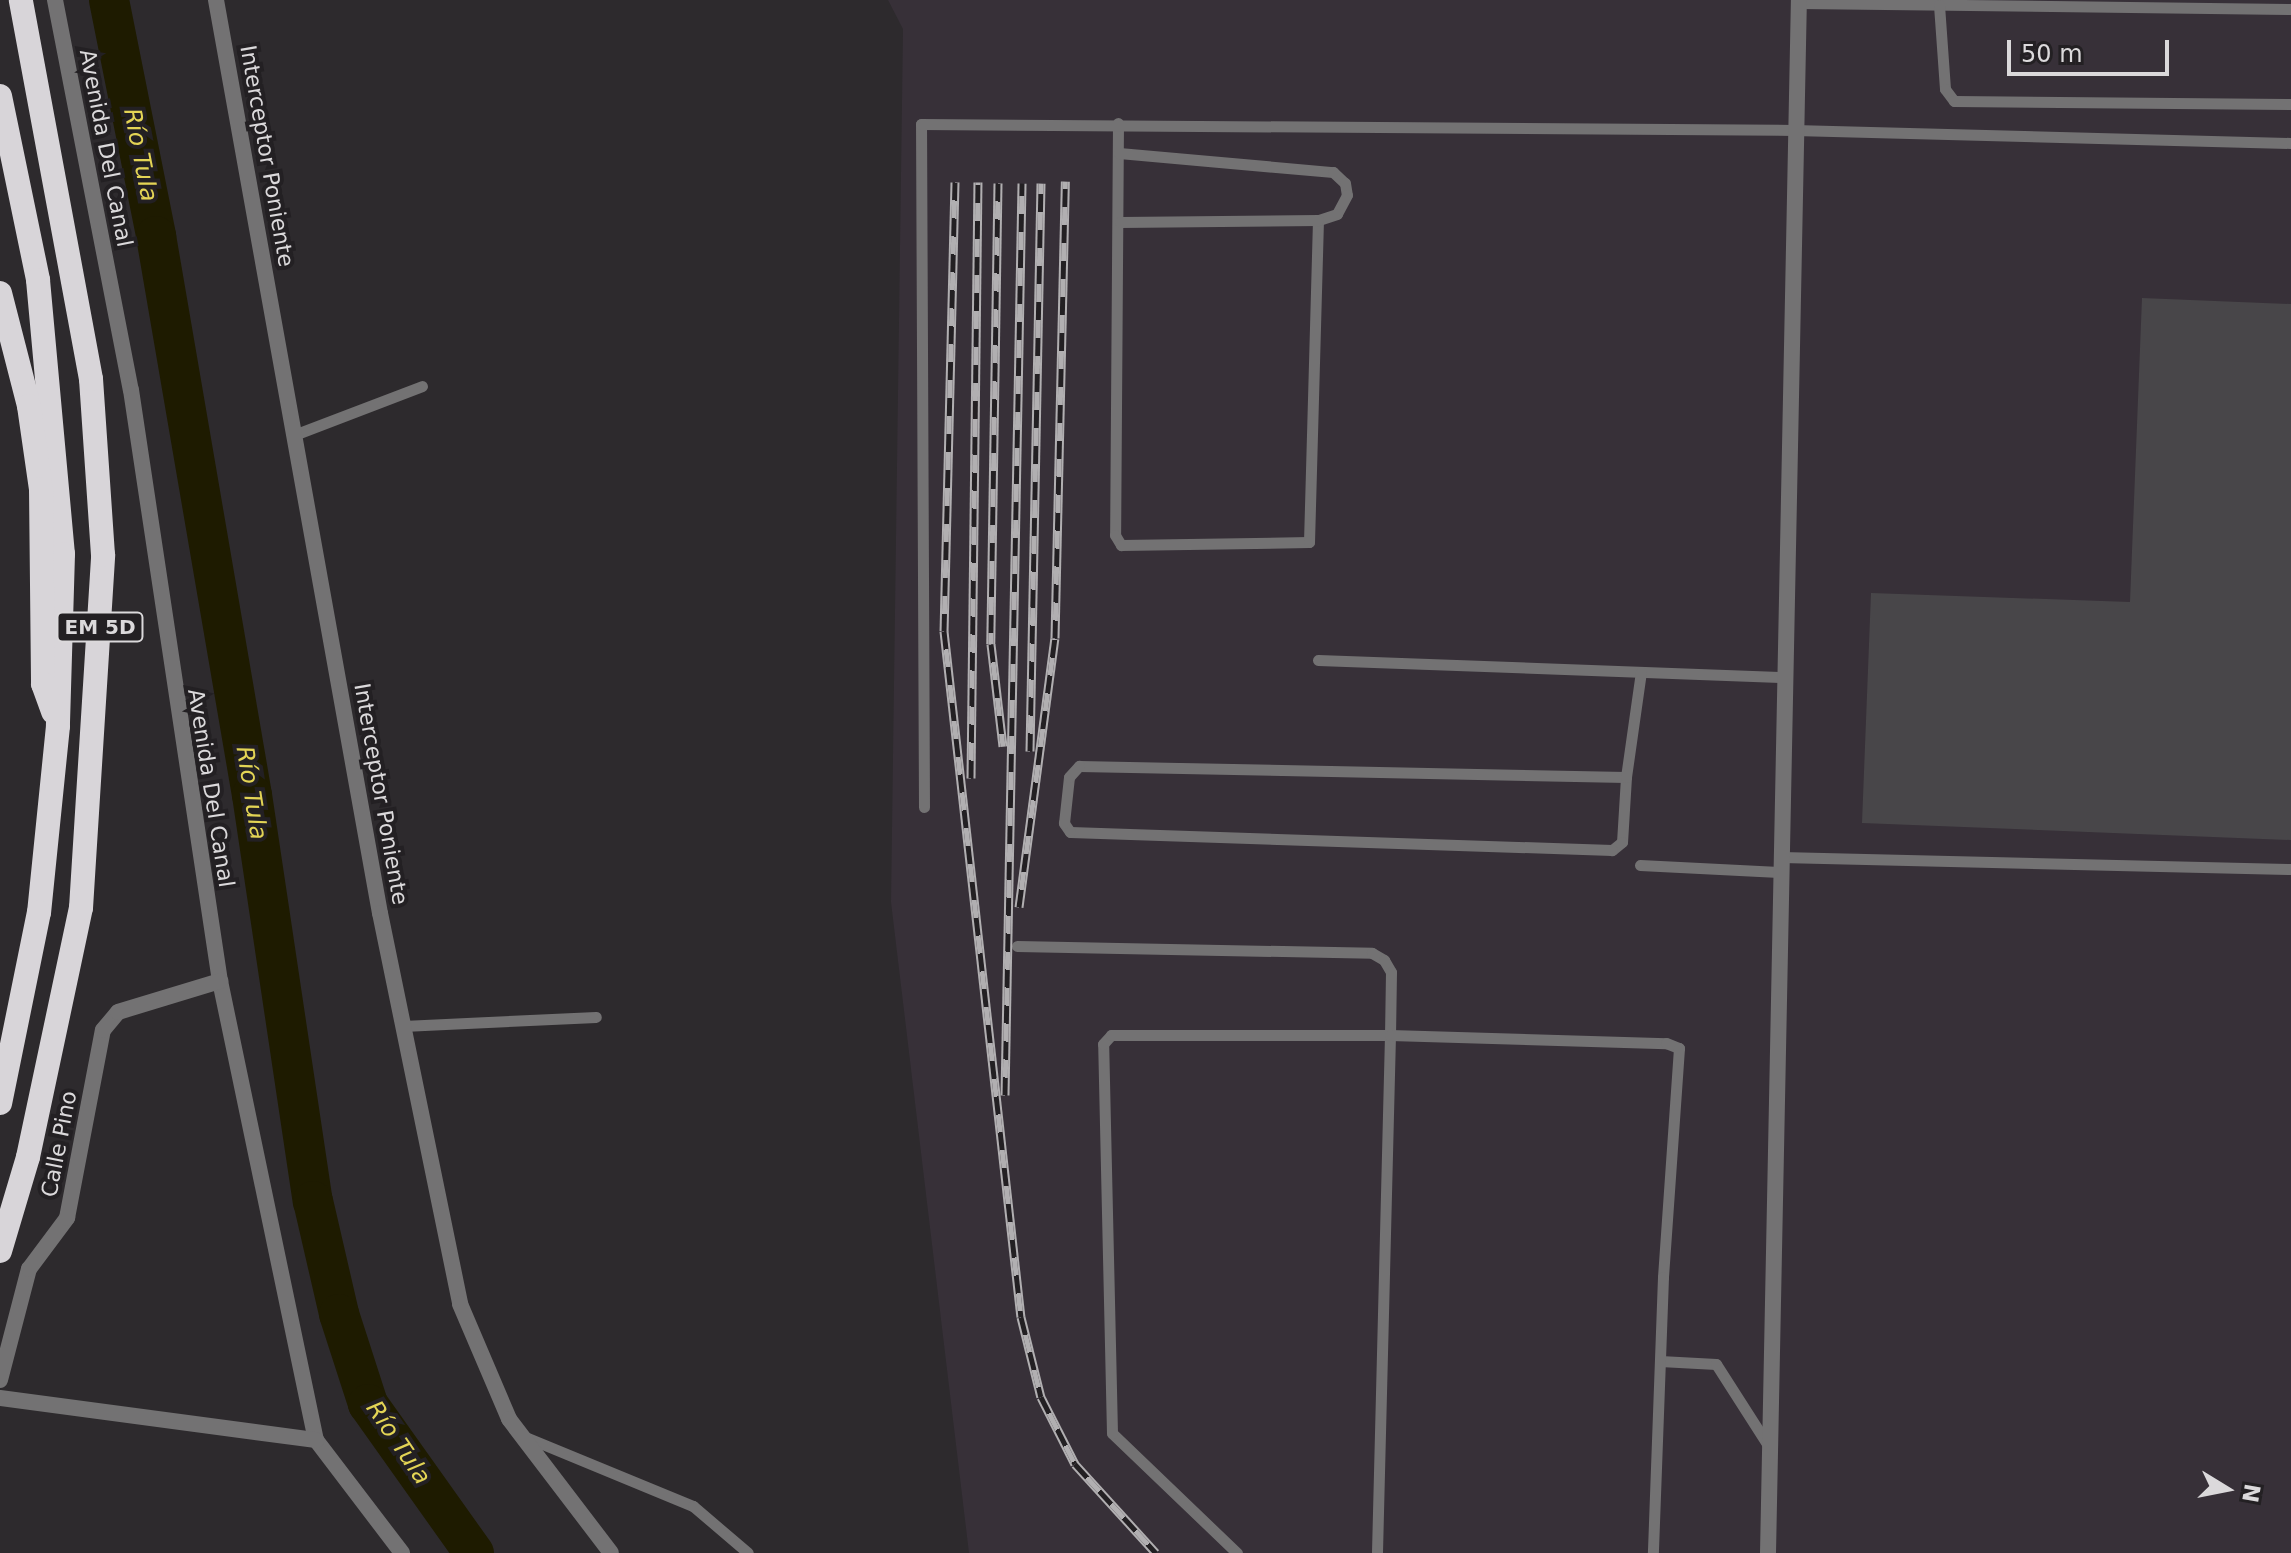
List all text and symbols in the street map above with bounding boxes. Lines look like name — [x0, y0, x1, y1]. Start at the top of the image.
scale bar — [2011, 24, 2173, 74]
text: 50 m — [2021, 40, 2083, 68]
street label: Interceptor Poniente — [235, 43, 299, 269]
street label: Avenida Del Canal — [74, 47, 138, 249]
water label: Río Tula — [117, 106, 163, 204]
road number: EM 5D — [56, 611, 144, 643]
street label: Interceptor Poniente — [349, 681, 413, 907]
street label: Avenida Del Canal — [182, 687, 240, 889]
water label: Río Tula — [229, 744, 273, 842]
street label: Calle Pino — [36, 1089, 82, 1199]
water label: Río Tula — [360, 1396, 436, 1490]
north arrow — [2187, 1449, 2267, 1529]
text: N — [2237, 1482, 2265, 1504]

